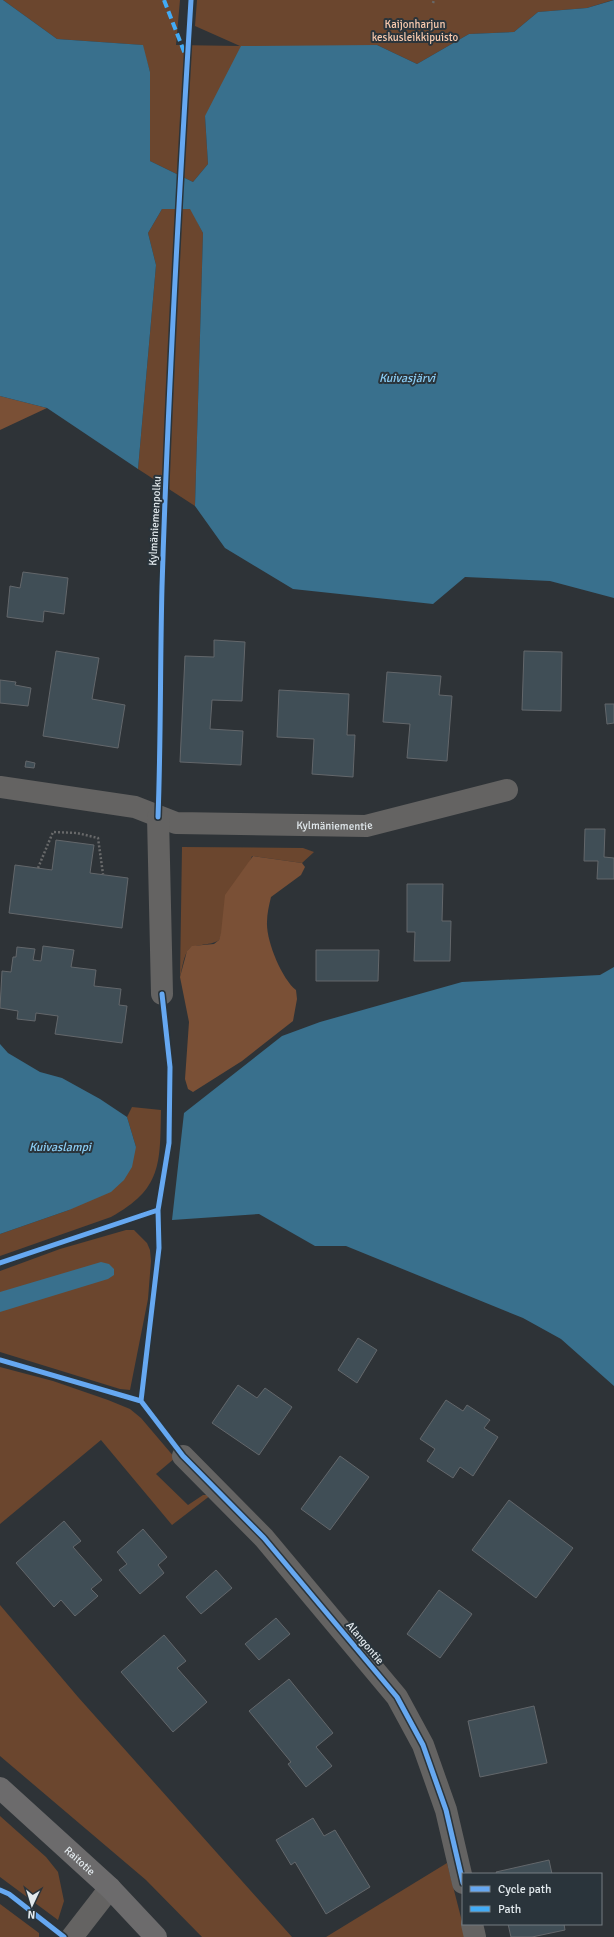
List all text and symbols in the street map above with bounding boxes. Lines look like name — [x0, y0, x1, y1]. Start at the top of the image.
park label: Kaijonharjun keskusleikkipuisto — [372, 18, 458, 44]
water label: Kuivasjärvi — [379, 371, 437, 386]
street label: Kylmäniemenpolku — [146, 476, 164, 566]
street label: Kylmäniementie — [296, 818, 374, 833]
water label: Kuivaslampi — [29, 1140, 93, 1155]
street label: Alangontie — [343, 1619, 387, 1667]
street label: Raitotie — [62, 1843, 98, 1878]
legend — [462, 1873, 602, 1925]
text: Cycle path — [498, 1882, 551, 1897]
north arrow — [12, 1885, 52, 1925]
text: Path — [498, 1902, 521, 1917]
text: N — [27, 1908, 36, 1921]

